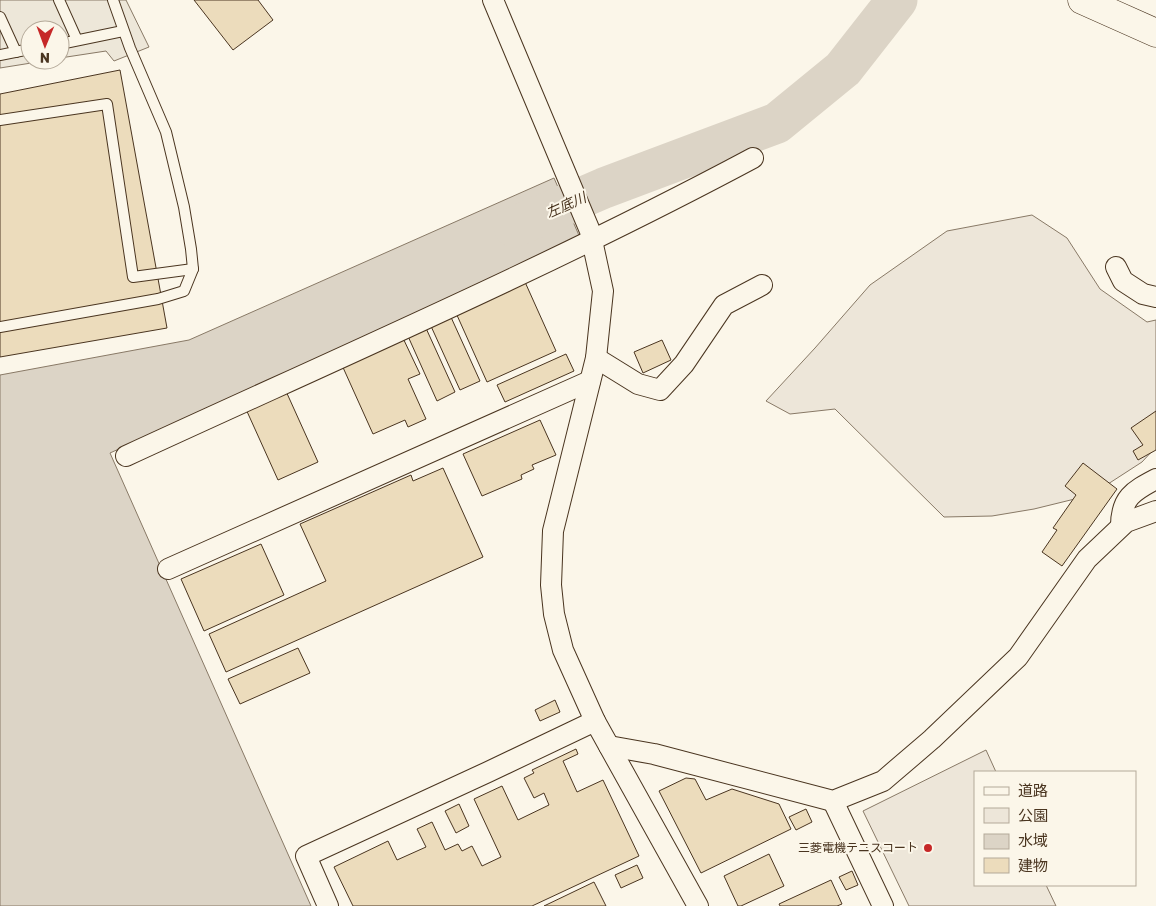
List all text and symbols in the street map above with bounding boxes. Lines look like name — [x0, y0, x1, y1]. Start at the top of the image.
north arrow — [20, 20, 70, 70]
text: N — [40, 49, 50, 66]
water label: 左底川 — [544, 188, 591, 222]
legend — [974, 771, 1136, 886]
text: 道路 — [1018, 782, 1048, 800]
text: 公園 — [1018, 807, 1048, 825]
text: 水域 — [1018, 832, 1048, 850]
place label: 三菱電機テニスコート — [798, 841, 918, 855]
marker: 三菱電機テニスコート — [922, 842, 934, 854]
text: 建物 — [1018, 857, 1048, 875]

